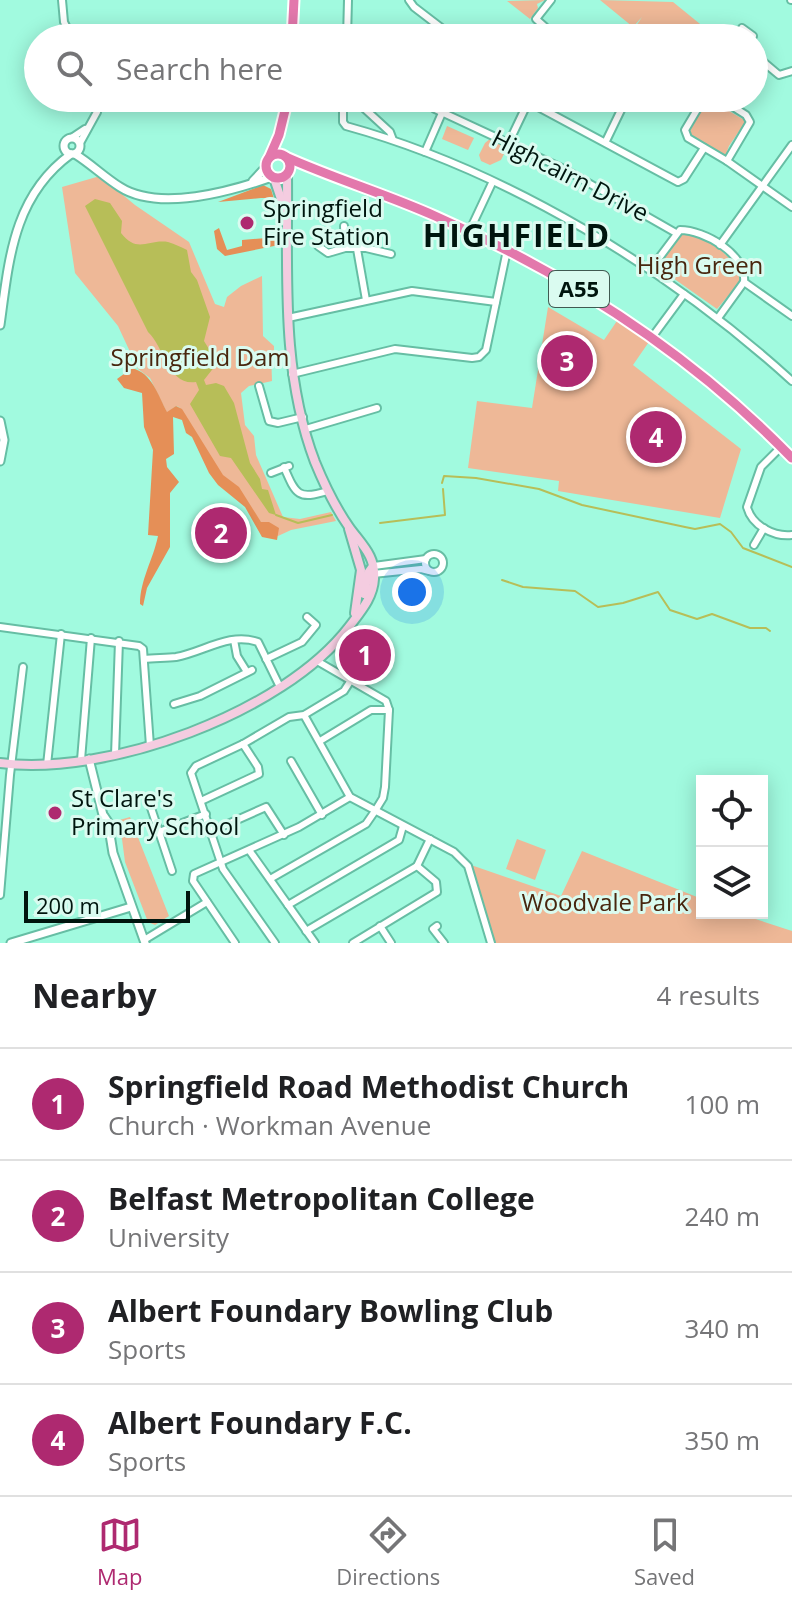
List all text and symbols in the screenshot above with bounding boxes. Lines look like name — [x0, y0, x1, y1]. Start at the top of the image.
search box — [24, 24, 768, 112]
icon: search — [52, 46, 96, 90]
text: Search here — [116, 48, 283, 89]
street label: Highcairn Drive — [487, 121, 655, 228]
place label: Springfield Fire Station — [263, 191, 390, 252]
district label: HIGHFIELD — [423, 213, 611, 256]
marker: Springfield Fire Station — [238, 214, 256, 232]
park label: High Green — [637, 248, 763, 281]
road number: A55 — [549, 271, 609, 307]
pin: 3 — [541, 331, 593, 391]
park label: Springfield Dam — [110, 340, 290, 373]
pin: 4 — [630, 407, 682, 467]
pin: 2 — [195, 503, 247, 563]
your location — [392, 572, 432, 612]
pin: 1 — [339, 625, 391, 685]
map controls — [696, 775, 768, 919]
button: locate — [696, 775, 768, 847]
place label: St Clare's Primary School — [71, 781, 239, 842]
marker: St Clare's Primary School — [46, 804, 64, 822]
button: layers — [696, 847, 768, 919]
park label: Woodvale Park — [521, 885, 689, 918]
scale bar — [24, 887, 190, 923]
text: 200 m — [36, 890, 100, 920]
text: Nearby — [32, 972, 157, 1018]
text: 4 results — [657, 977, 760, 1013]
text: Springfield Road Methodist Church — [108, 1066, 629, 1107]
text: 1 — [51, 1086, 65, 1122]
text: 100 m — [685, 1086, 760, 1122]
text: Church · Workman Avenue — [108, 1107, 431, 1143]
text: Belfast Metropolitan College — [108, 1178, 535, 1219]
text: 2 — [51, 1198, 65, 1234]
text: 240 m — [685, 1198, 760, 1234]
text: University — [108, 1219, 229, 1255]
text: Albert Foundary Bowling Club — [108, 1290, 553, 1331]
text: 3 — [51, 1310, 65, 1346]
text: 340 m — [685, 1310, 760, 1346]
text: Sports — [108, 1331, 186, 1367]
text: Albert Foundary F.C. — [108, 1402, 412, 1443]
text: 4 — [51, 1422, 65, 1458]
text: 350 m — [685, 1422, 760, 1458]
text: Sports — [108, 1443, 186, 1479]
tab: Map — [97, 1513, 142, 1591]
tab: Directions — [336, 1513, 440, 1591]
tab: Saved — [634, 1513, 695, 1591]

